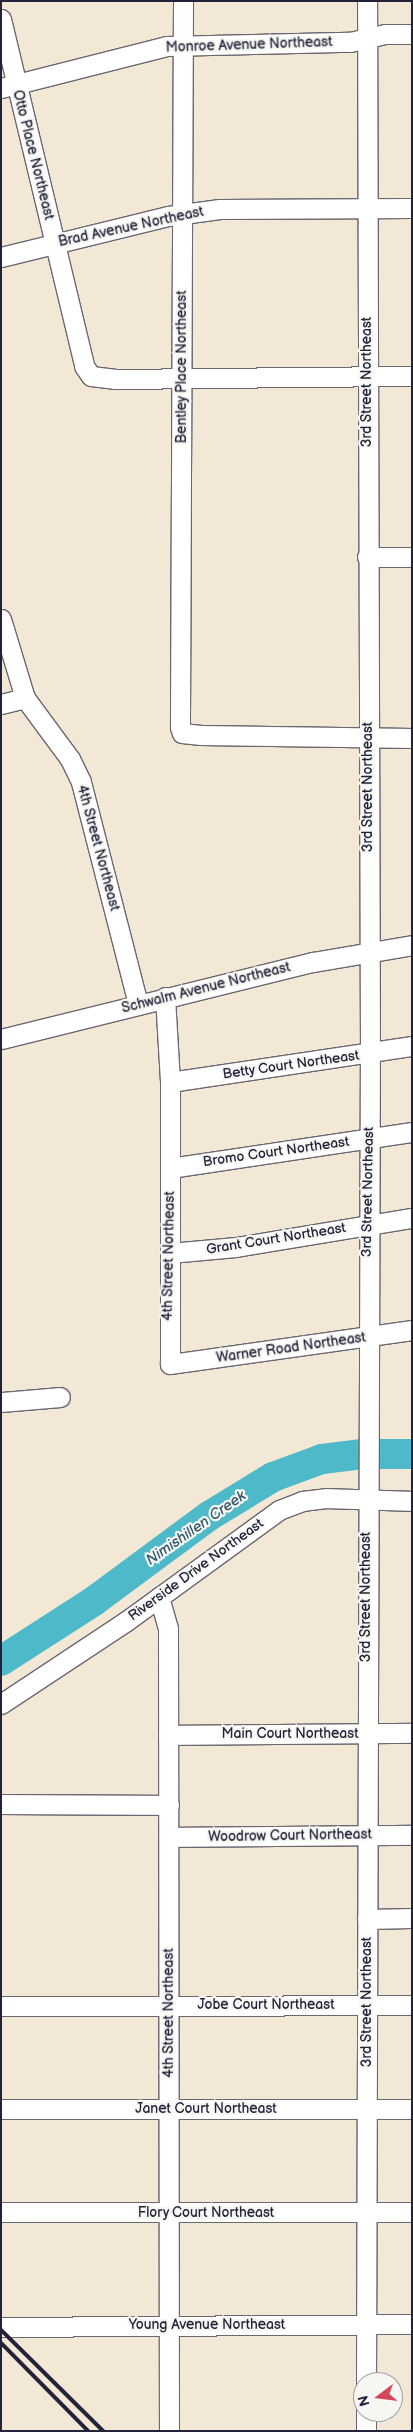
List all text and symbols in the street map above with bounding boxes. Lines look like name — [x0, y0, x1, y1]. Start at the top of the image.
street label: Monroe Avenue Northeast — [165, 34, 333, 56]
street label: Otto Place Northeast — [9, 88, 57, 222]
street label: Brad Avenue Northeast — [57, 203, 205, 251]
street label: Bentley Place Northeast — [174, 290, 190, 444]
street label: 3rd Street Northeast — [359, 317, 375, 447]
street label: 3rd Street Northeast — [360, 722, 376, 852]
street label: 4th Street Northeast — [73, 783, 123, 913]
street label: Schwalm Avenue Northeast — [120, 959, 292, 1017]
street label: Betty Court Northeast — [221, 1047, 361, 1083]
street label: 3rd Street Northeast — [358, 1127, 378, 1257]
street label: Bromo Court Northeast — [202, 1133, 350, 1171]
street label: 4th Street Northeast — [159, 1191, 179, 1321]
street label: Grant Court Northeast — [205, 1220, 347, 1258]
street label: Warner Road Northeast — [215, 1329, 367, 1367]
water label: Nimishillen Creek — [142, 1487, 250, 1569]
street label: Riverside Drive Northeast — [125, 1515, 267, 1625]
street label: 3rd Street Northeast — [358, 1532, 374, 1662]
street label: Main Court Northeast — [222, 1726, 358, 1742]
street label: Woodrow Court Northeast — [208, 1826, 372, 1846]
street label: 3rd Street Northeast — [359, 1937, 375, 2067]
street label: 4th Street Northeast — [161, 1948, 177, 2078]
street label: Jobe Court Northeast — [198, 1997, 334, 2013]
street label: Janet Court Northeast — [135, 2101, 277, 2117]
street label: Flory Court Northeast — [137, 2205, 275, 2221]
street label: Young Avenue Northeast — [129, 2317, 285, 2333]
north arrow — [353, 2372, 403, 2422]
text: N — [354, 2393, 374, 2408]

